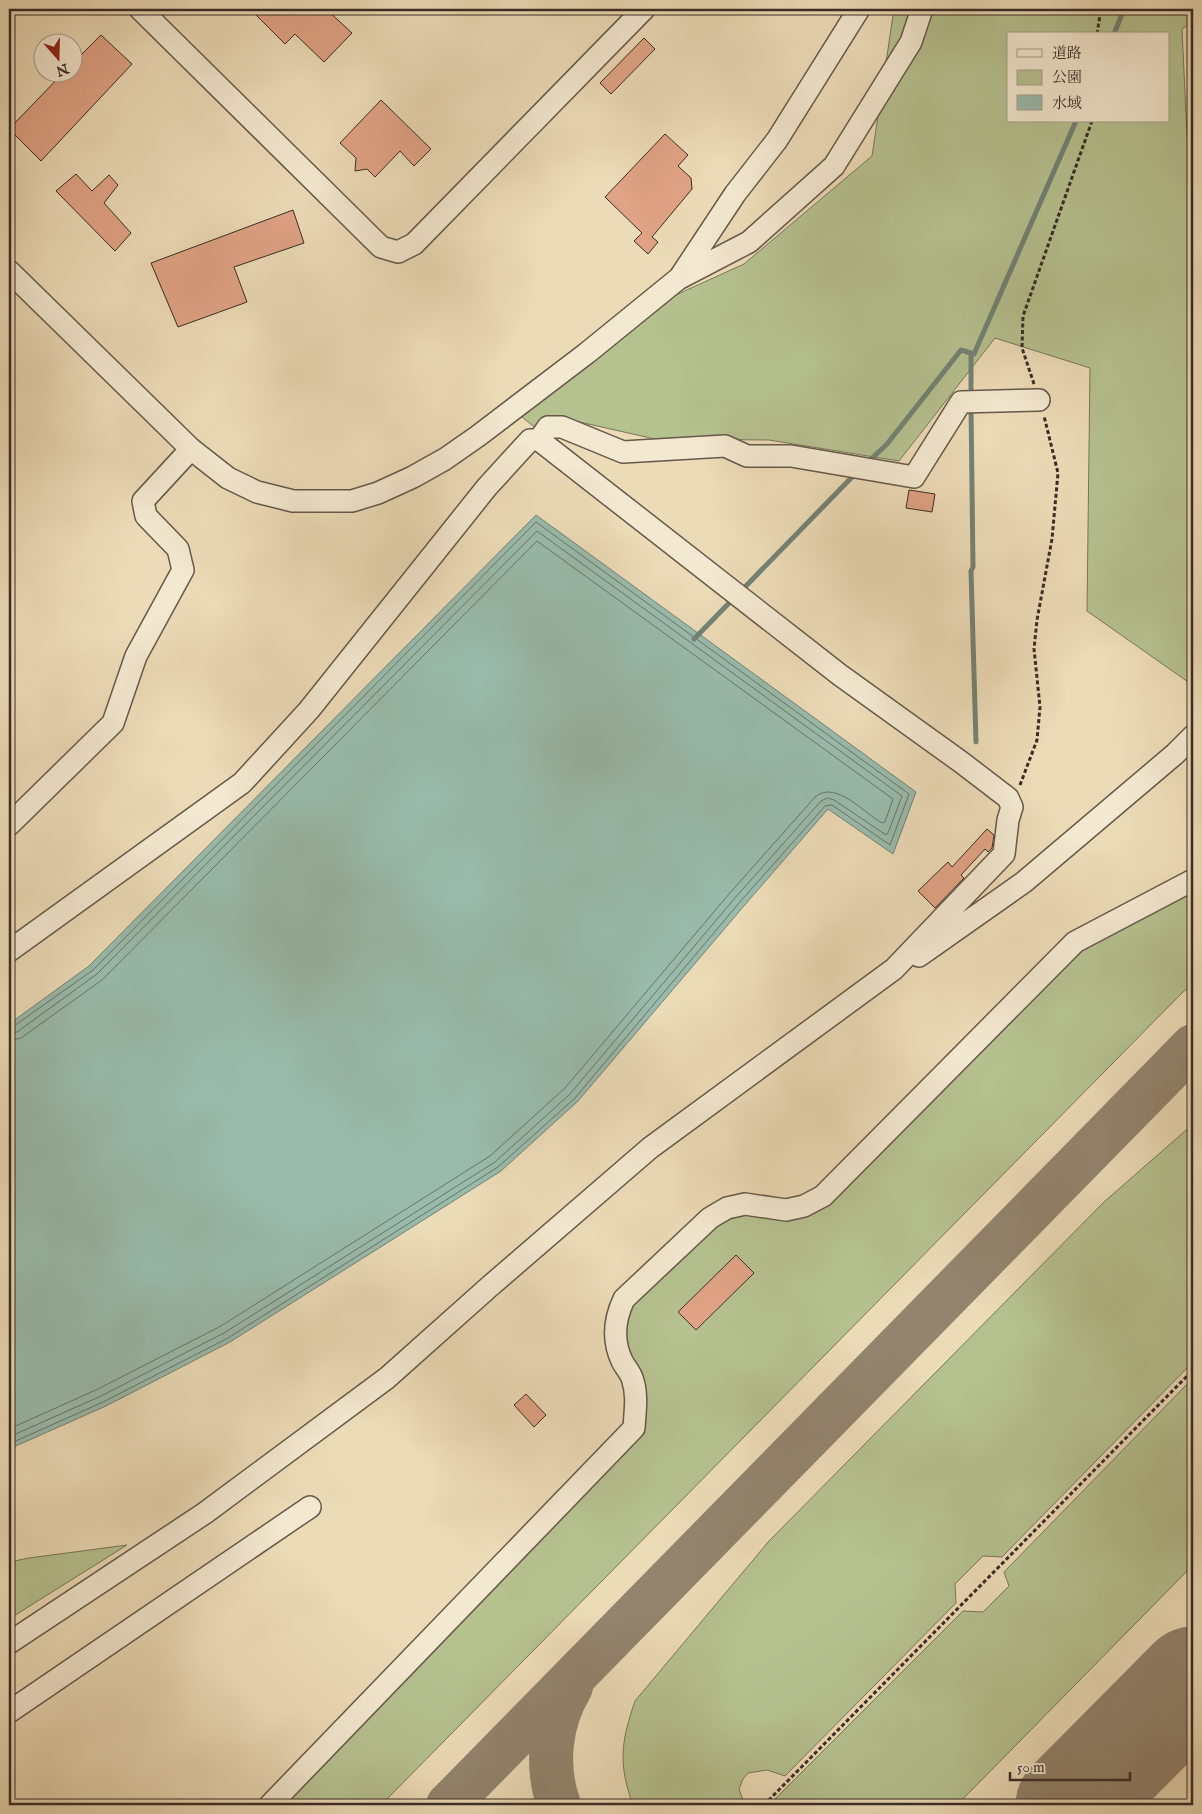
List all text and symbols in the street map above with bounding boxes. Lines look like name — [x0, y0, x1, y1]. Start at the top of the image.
north arrow — [32, 32, 82, 82]
legend — [1007, 32, 1170, 122]
text: 道路 — [1052, 44, 1082, 63]
text: N — [53, 58, 72, 80]
text: 公園 — [1052, 68, 1082, 87]
text: 水域 — [1052, 94, 1082, 113]
scale bar — [1010, 1749, 1130, 1781]
text: 50 m — [1017, 1758, 1045, 1777]

